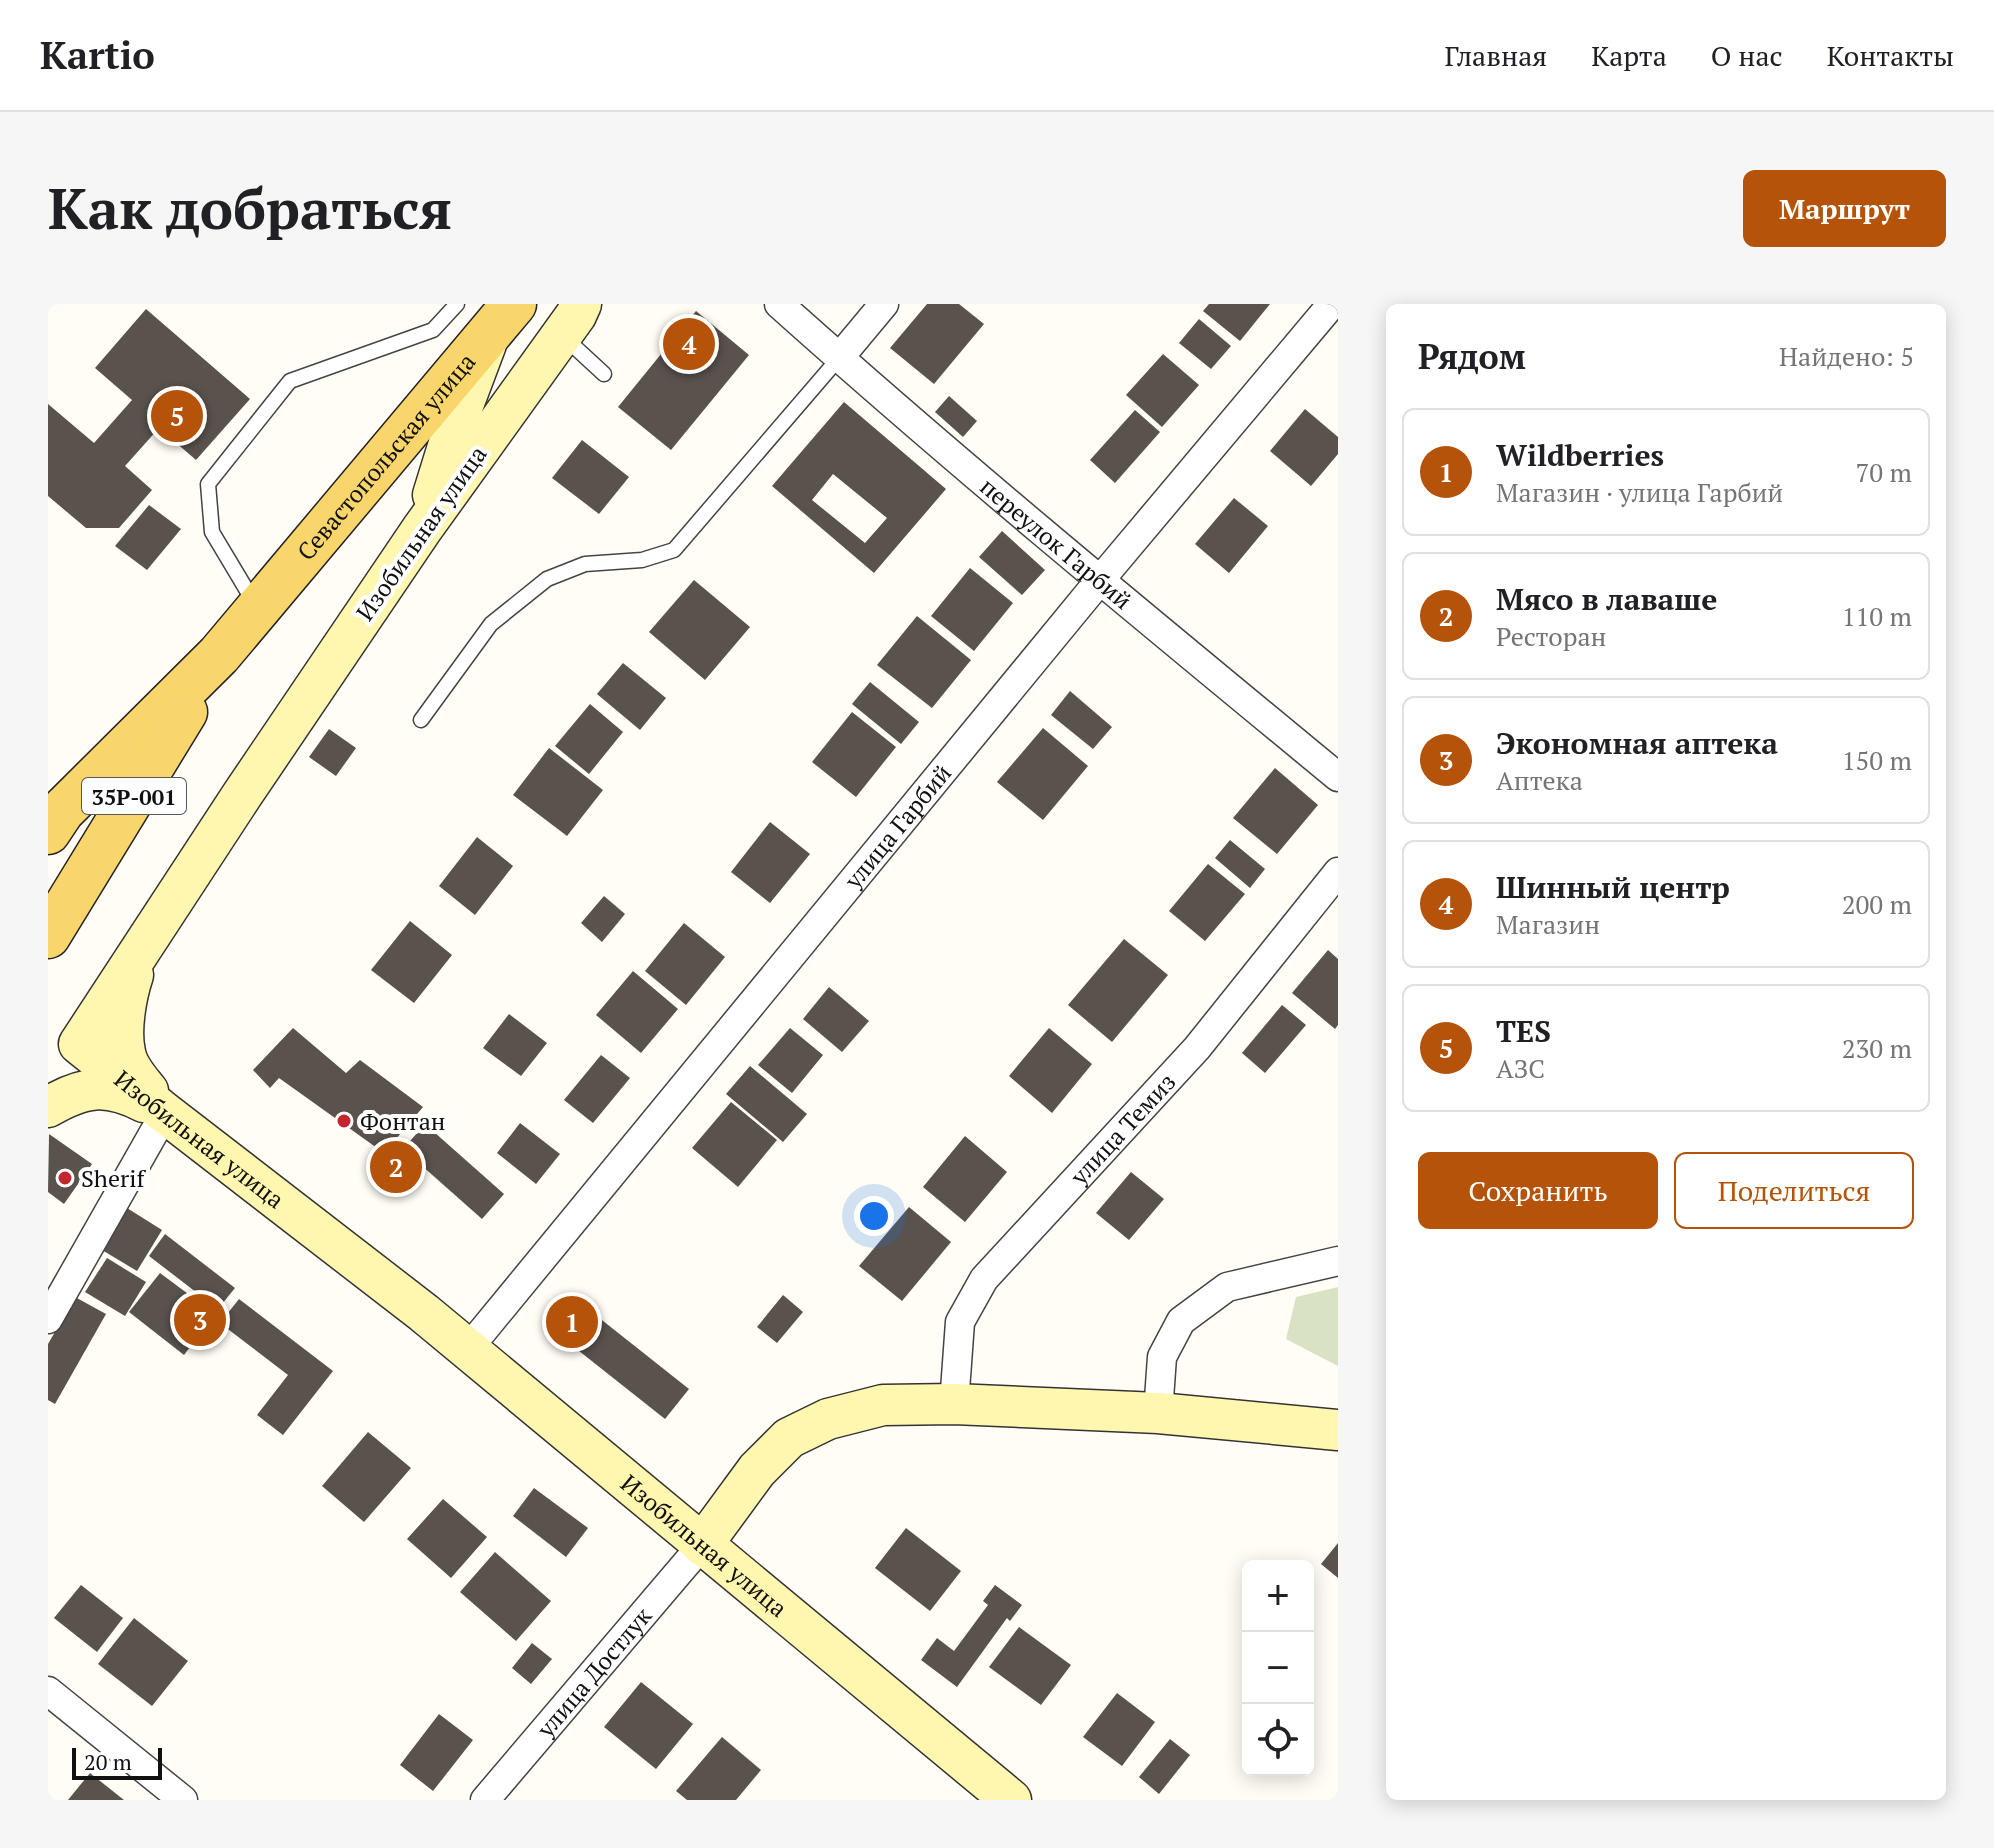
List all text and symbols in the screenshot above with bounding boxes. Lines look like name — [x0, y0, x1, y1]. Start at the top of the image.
text: Kartio — [40, 30, 155, 80]
text: Главная — [1444, 37, 1547, 74]
text: Карта — [1591, 37, 1667, 74]
text: О нас — [1711, 37, 1783, 74]
text: Контакты — [1827, 37, 1954, 74]
button: Маршрут — [1743, 170, 1946, 247]
text: Как добраться — [48, 171, 452, 245]
pin: 4 — [663, 314, 715, 374]
text: Рядом — [1418, 334, 1526, 379]
text: Найдено: 5 — [1779, 339, 1914, 373]
street label: Севастопольская улица — [290, 346, 482, 567]
pin: 5 — [151, 386, 203, 446]
text: Wildberries — [1496, 435, 1664, 475]
street label: Изобильная улица — [349, 439, 493, 627]
text: 1 — [1439, 455, 1453, 489]
text: 70 m — [1856, 455, 1912, 489]
street label: переулок Гарбий — [974, 470, 1138, 616]
text: Магазин · улица Гарбий — [1496, 475, 1783, 509]
text: Мясо в лаваше — [1496, 579, 1717, 619]
text: 2 — [1439, 599, 1453, 633]
text: 110 m — [1842, 599, 1912, 633]
text: Ресторан — [1496, 619, 1607, 653]
text: Экономная аптека — [1496, 723, 1778, 763]
text: 3 — [1439, 743, 1453, 777]
text: 150 m — [1842, 743, 1912, 777]
street label: улица Гарбий — [836, 757, 958, 896]
text: Аптека — [1496, 763, 1583, 797]
road number: 35Р-001 — [82, 778, 186, 814]
text: Шинный центр — [1496, 867, 1730, 907]
text: 4 — [1439, 887, 1453, 921]
text: 200 m — [1842, 887, 1912, 921]
text: Магазин — [1496, 907, 1600, 941]
text: TES — [1496, 1011, 1551, 1051]
text: 5 — [1439, 1031, 1453, 1065]
text: 230 m — [1842, 1031, 1912, 1065]
text: АЗС — [1496, 1051, 1545, 1085]
street label: Изобильная улица — [108, 1063, 291, 1215]
street label: улица Темиз — [1062, 1066, 1182, 1192]
place label: Фонтан — [360, 1105, 446, 1137]
marker: Фонтан — [335, 1112, 353, 1130]
pin: 2 — [370, 1137, 422, 1197]
button: Сохранить — [1418, 1152, 1658, 1229]
button: Поделиться — [1674, 1152, 1914, 1229]
place label: Sherif — [81, 1162, 146, 1194]
marker: Sherif — [56, 1169, 74, 1187]
your location — [854, 1196, 894, 1236]
pin: 3 — [174, 1290, 226, 1350]
pin: 1 — [546, 1292, 598, 1352]
street label: Изобильная улица — [614, 1467, 794, 1624]
map controls — [1242, 1560, 1314, 1776]
button: + — [1242, 1560, 1314, 1632]
street label: улица Достлук — [529, 1600, 658, 1745]
button: − — [1242, 1632, 1314, 1704]
button: locate — [1242, 1704, 1314, 1776]
scale bar — [72, 1744, 162, 1780]
text: 20 m — [84, 1747, 132, 1776]

